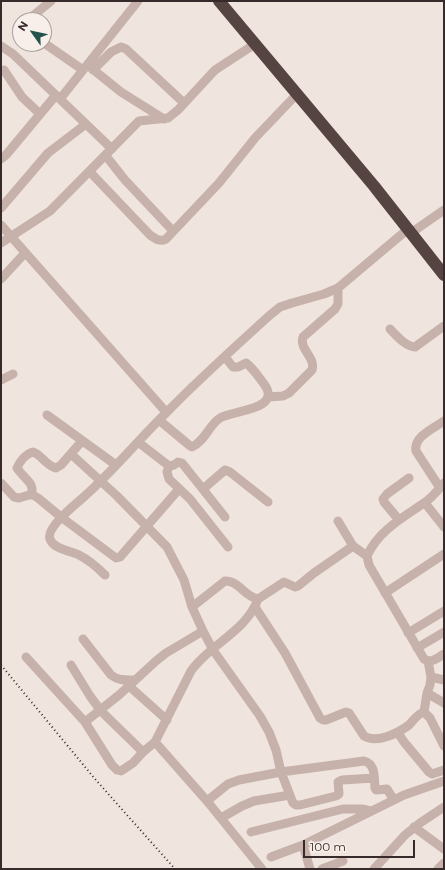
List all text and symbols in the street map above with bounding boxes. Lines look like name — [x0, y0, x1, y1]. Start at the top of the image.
north arrow — [12, 12, 52, 52]
text: N — [14, 18, 31, 34]
scale bar — [305, 832, 417, 858]
text: 100 m — [310, 839, 346, 854]

